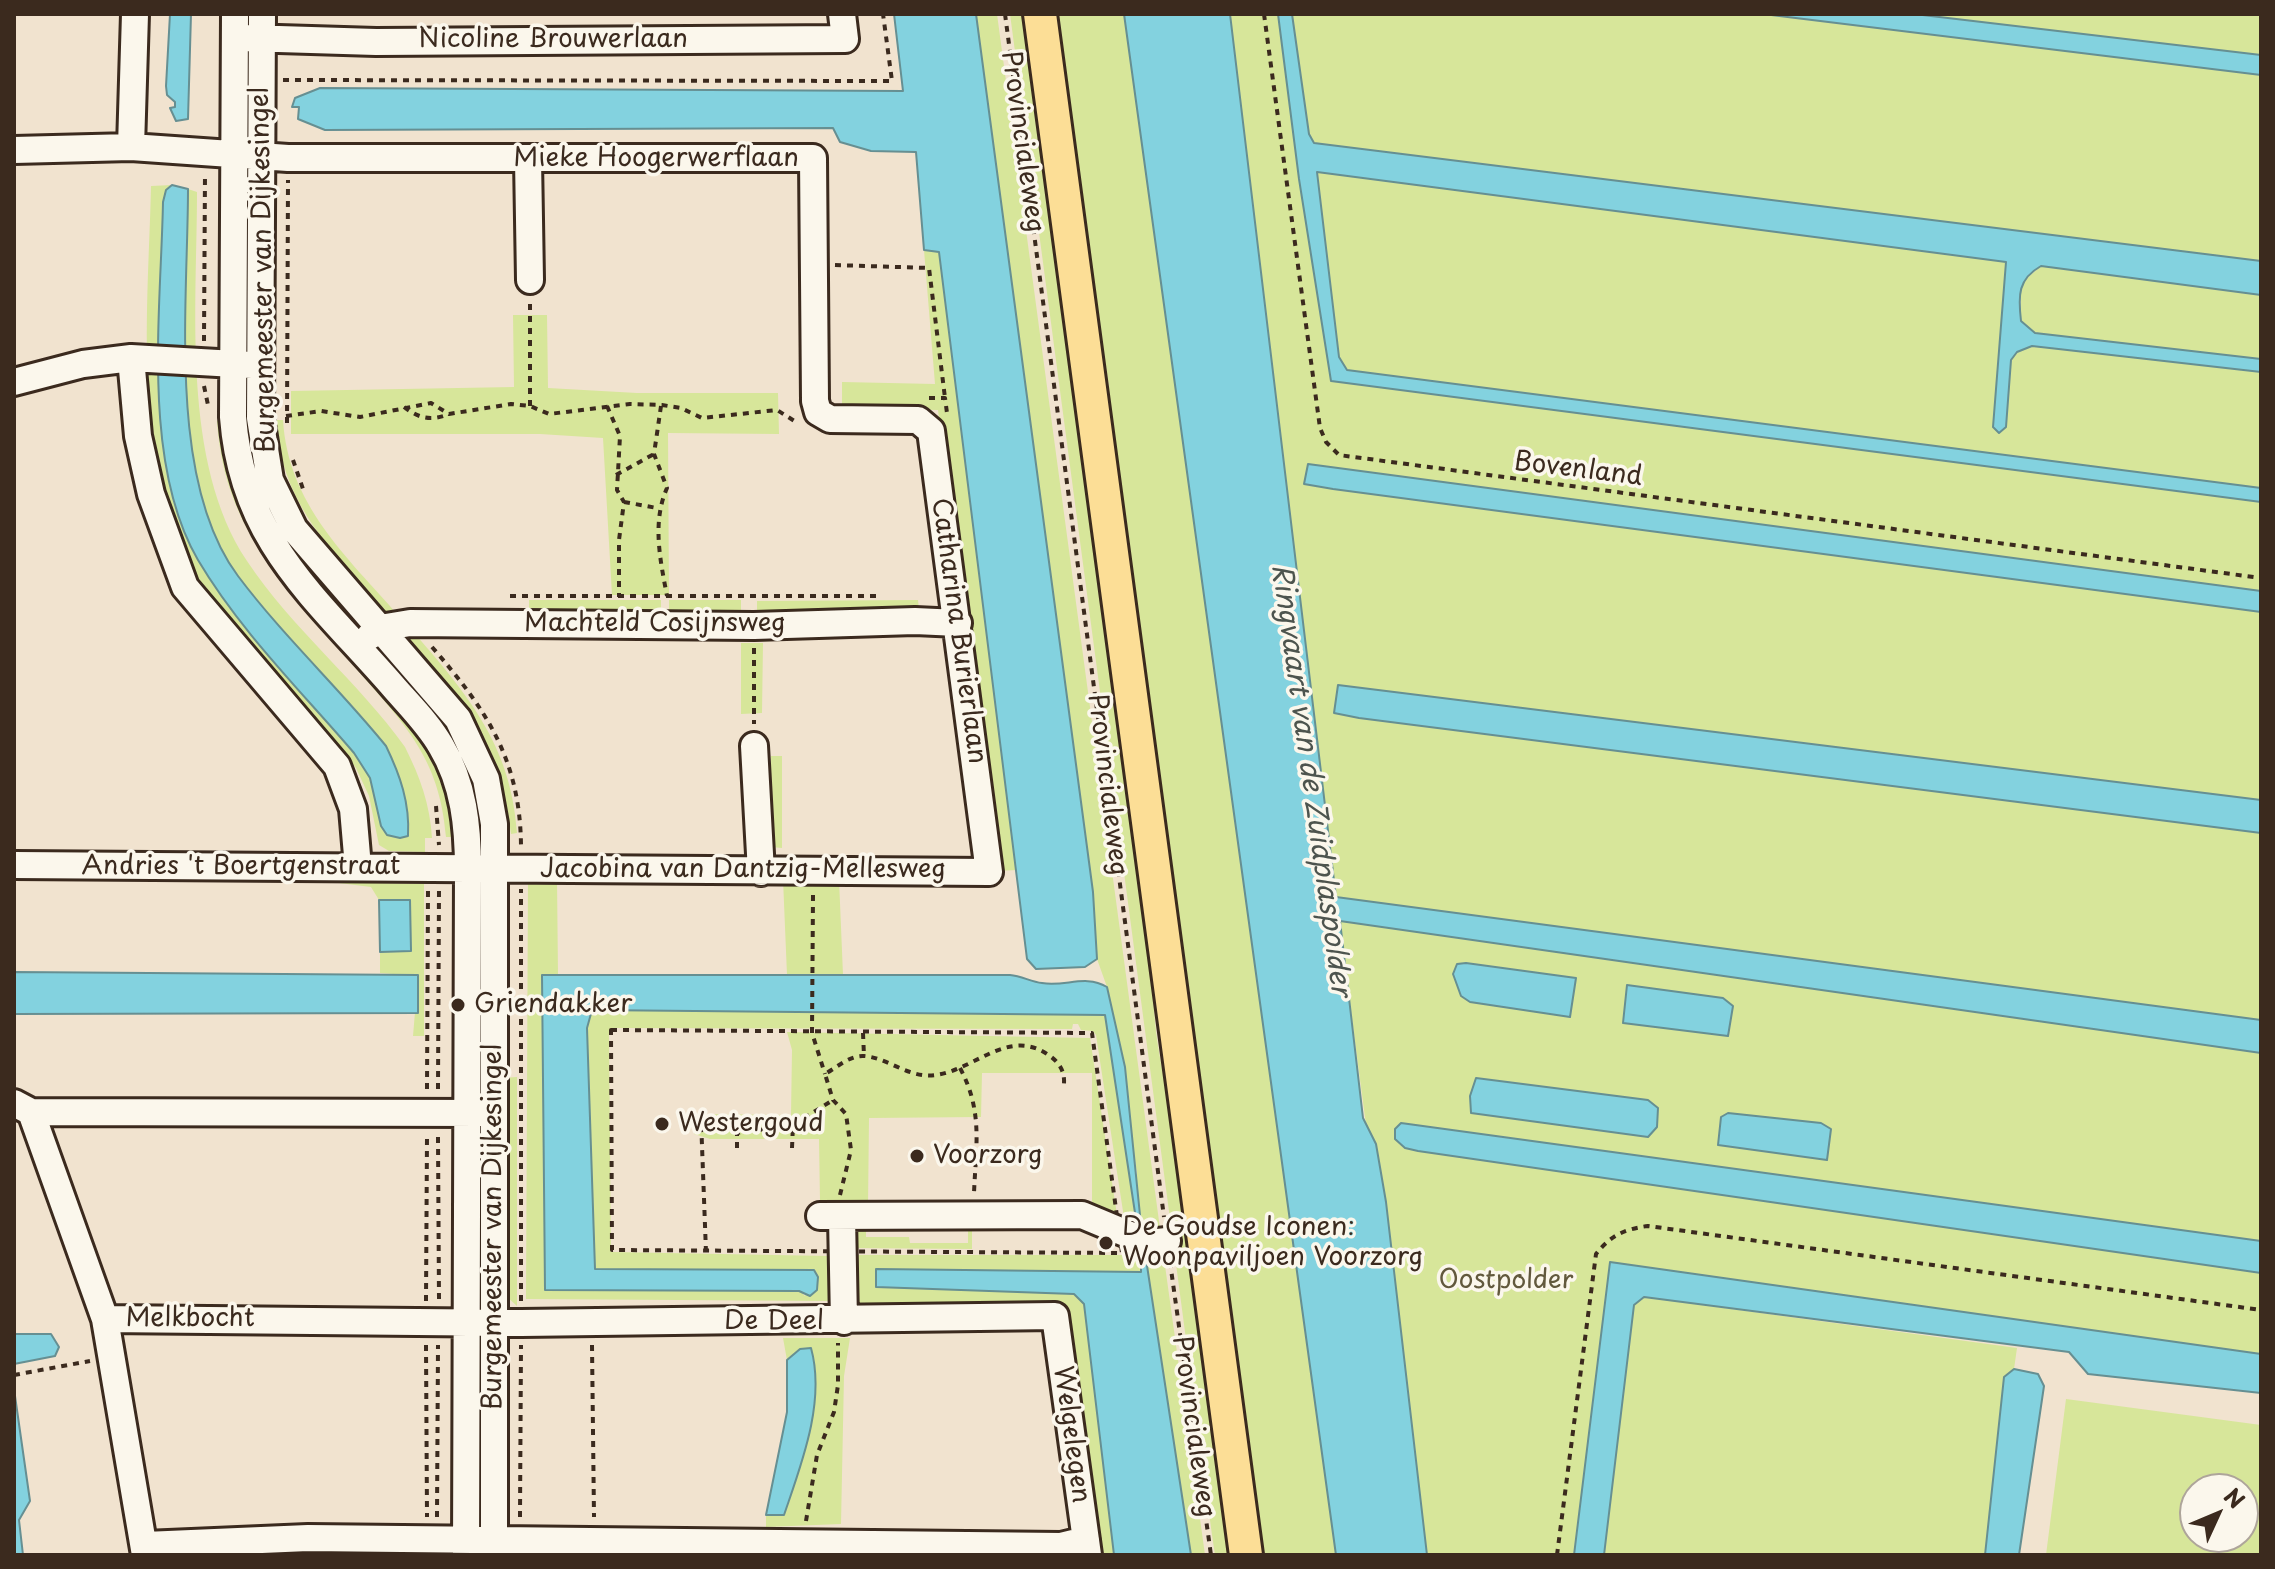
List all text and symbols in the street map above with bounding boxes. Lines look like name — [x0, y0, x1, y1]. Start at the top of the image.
street label: Nicoline Brouwerlaan — [418, 24, 688, 56]
street label: Provincialeweg — [994, 49, 1050, 235]
street label: Burgemeester van Dijkesingel — [245, 86, 283, 454]
street label: Mieke Hoogerwerflaan — [513, 143, 799, 175]
street label: Bovenland — [1512, 447, 1644, 493]
street label: Catharina Burierlaan — [924, 496, 992, 766]
water label: Ringvaart van de Zuidplaspolder — [1263, 562, 1357, 998]
street label: Machteld Cosijnsweg — [524, 608, 786, 640]
street label: Provincialeweg — [1080, 692, 1134, 878]
street label: Andries 't Boertgenstraat — [82, 851, 400, 883]
street label: Jacobina van Dantzig-Mellesweg — [540, 854, 946, 886]
place label: Griendakker — [474, 989, 632, 1021]
marker: Griendakker — [449, 996, 467, 1014]
street label: Burgemeester van Dijkesingel — [478, 1044, 510, 1410]
place label: Westergoud — [678, 1108, 823, 1140]
marker: Westergoud — [653, 1115, 671, 1133]
place label: Voorzorg — [933, 1140, 1043, 1172]
marker: Voorzorg — [908, 1147, 926, 1165]
place label: De Goudse Iconen: Woonpaviljoen Voorzorg — [1122, 1212, 1423, 1274]
marker: De Goudse Iconen: Woonpaviljoen Voorzorg — [1097, 1234, 1115, 1252]
park label: Oostpolder — [1439, 1265, 1573, 1297]
street label: Melkbocht — [125, 1303, 255, 1335]
street label: De Deel — [724, 1306, 824, 1338]
street label: Provincialeweg — [1165, 1334, 1221, 1520]
street label: Welgelegen — [1046, 1364, 1096, 1506]
north arrow — [2179, 1473, 2259, 1553]
text: N — [2217, 1480, 2253, 1515]

